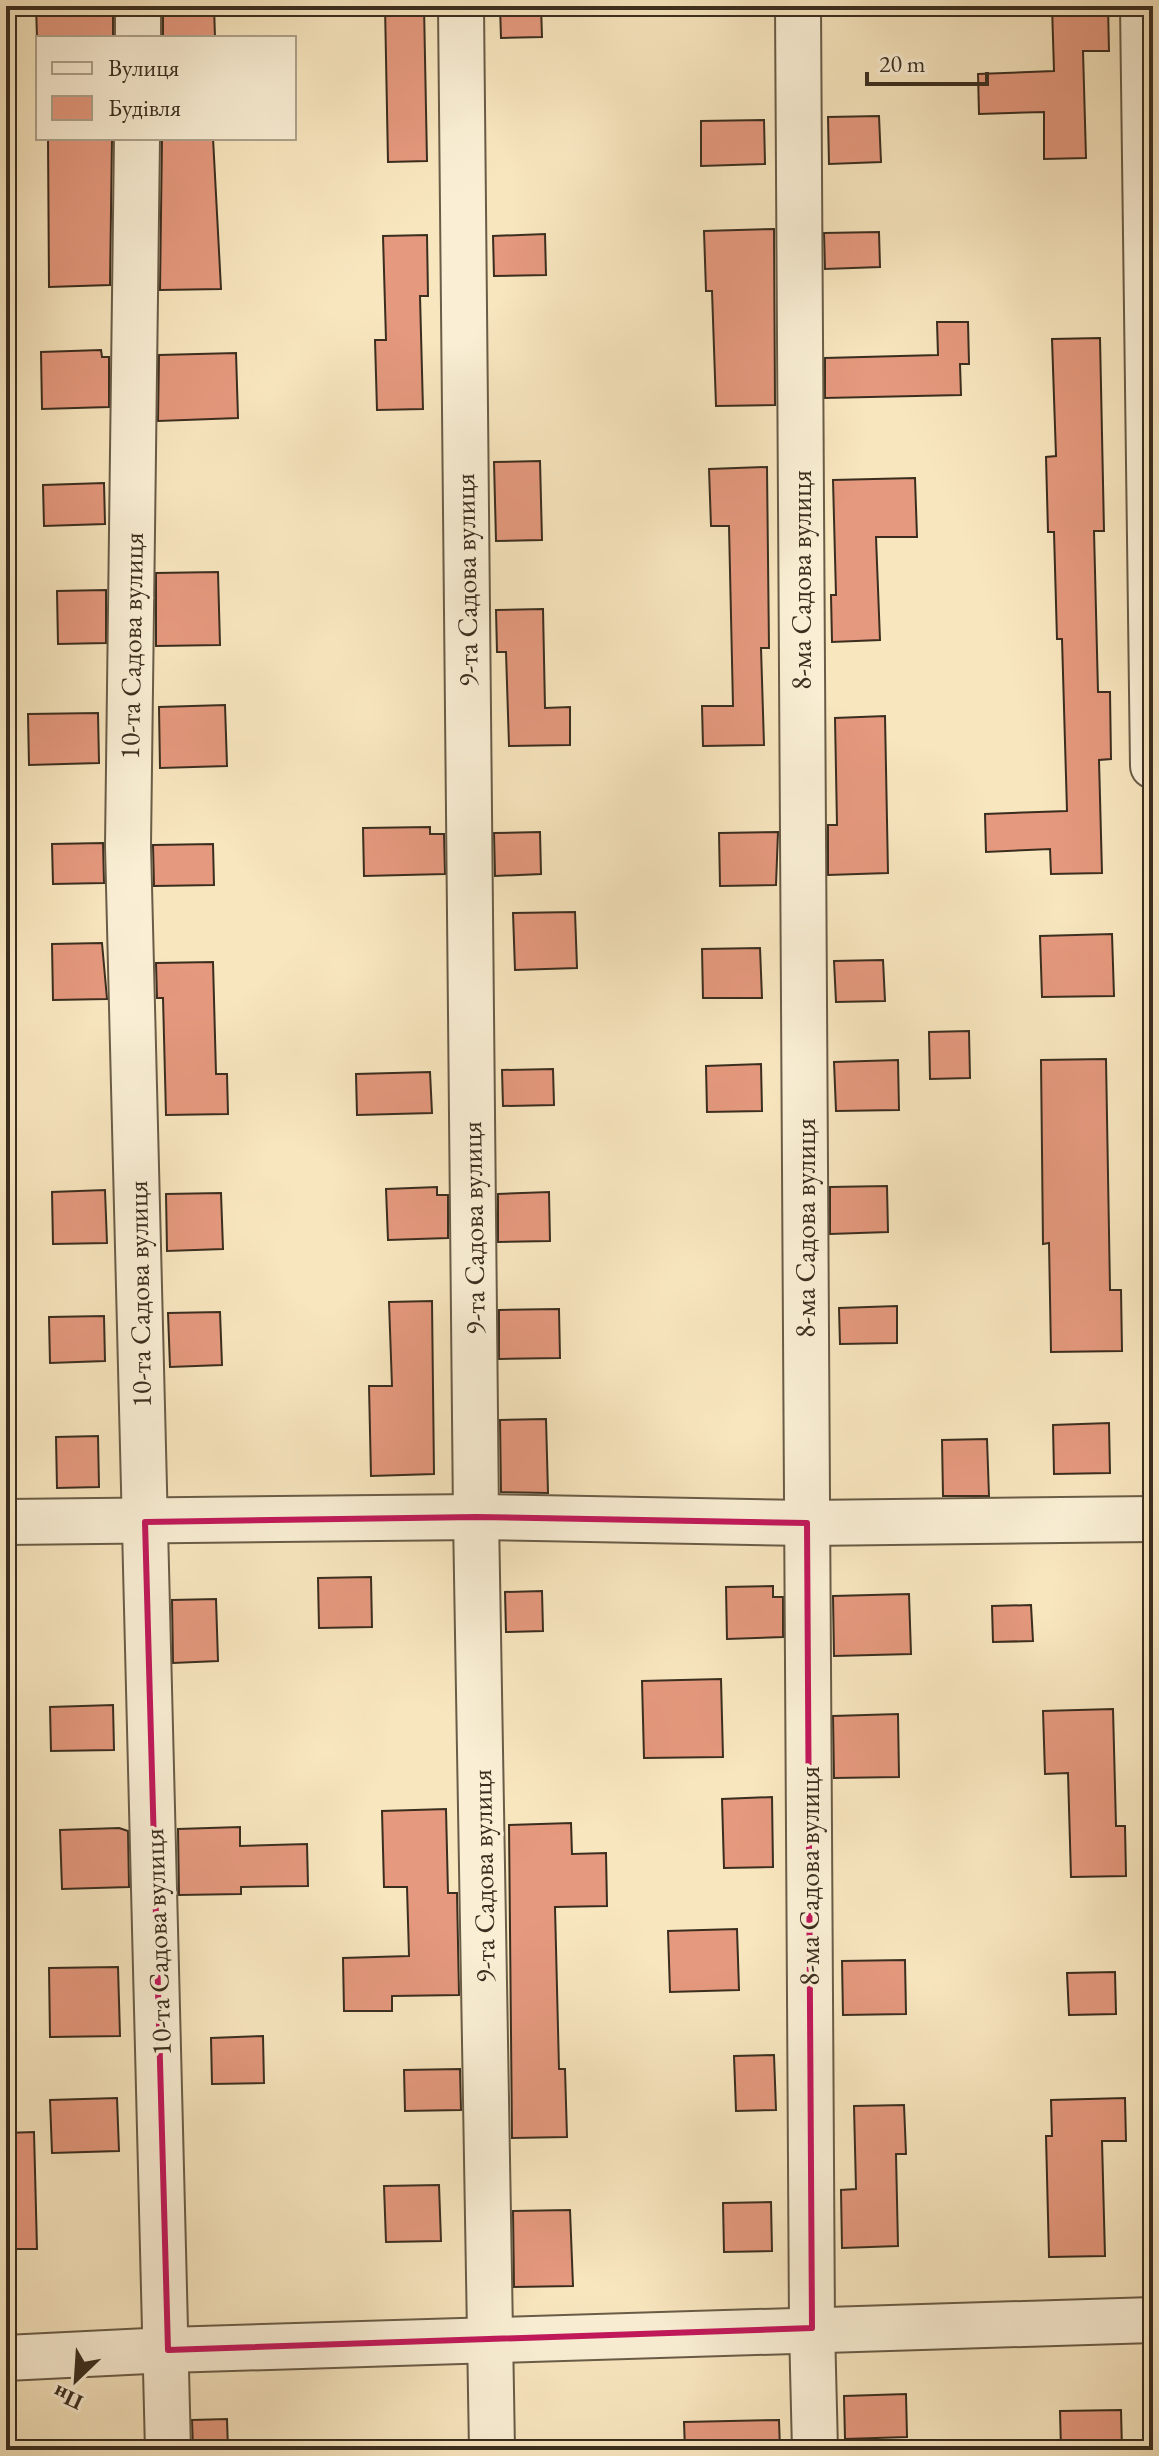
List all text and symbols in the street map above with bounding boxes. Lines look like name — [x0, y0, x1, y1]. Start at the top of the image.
legend — [36, 36, 296, 140]
scale bar — [867, 36, 987, 86]
text: 20 m — [879, 48, 926, 79]
text: Вулиця — [108, 52, 180, 83]
text: Будівля — [108, 92, 181, 123]
street label: 8-ма Садова вулиця — [783, 470, 819, 690]
street label: 9-та Садова вулиця — [446, 473, 486, 687]
street label: 10-та Садова вулиця — [111, 532, 151, 760]
street label: 8-ма Садова вулиця — [787, 1118, 823, 1338]
street label: 9-та Садова вулиця — [453, 1121, 493, 1335]
street label: 10-та Садова вулиця — [119, 1180, 159, 1408]
street label: 8-ма Садова вулиця — [791, 1766, 827, 1986]
street label: 9-та Садова вулиця — [463, 1769, 503, 1983]
street label: 10-та Садова вулиця — [135, 1828, 179, 2056]
north arrow — [36, 2340, 116, 2420]
text: Пн — [48, 2378, 88, 2417]

